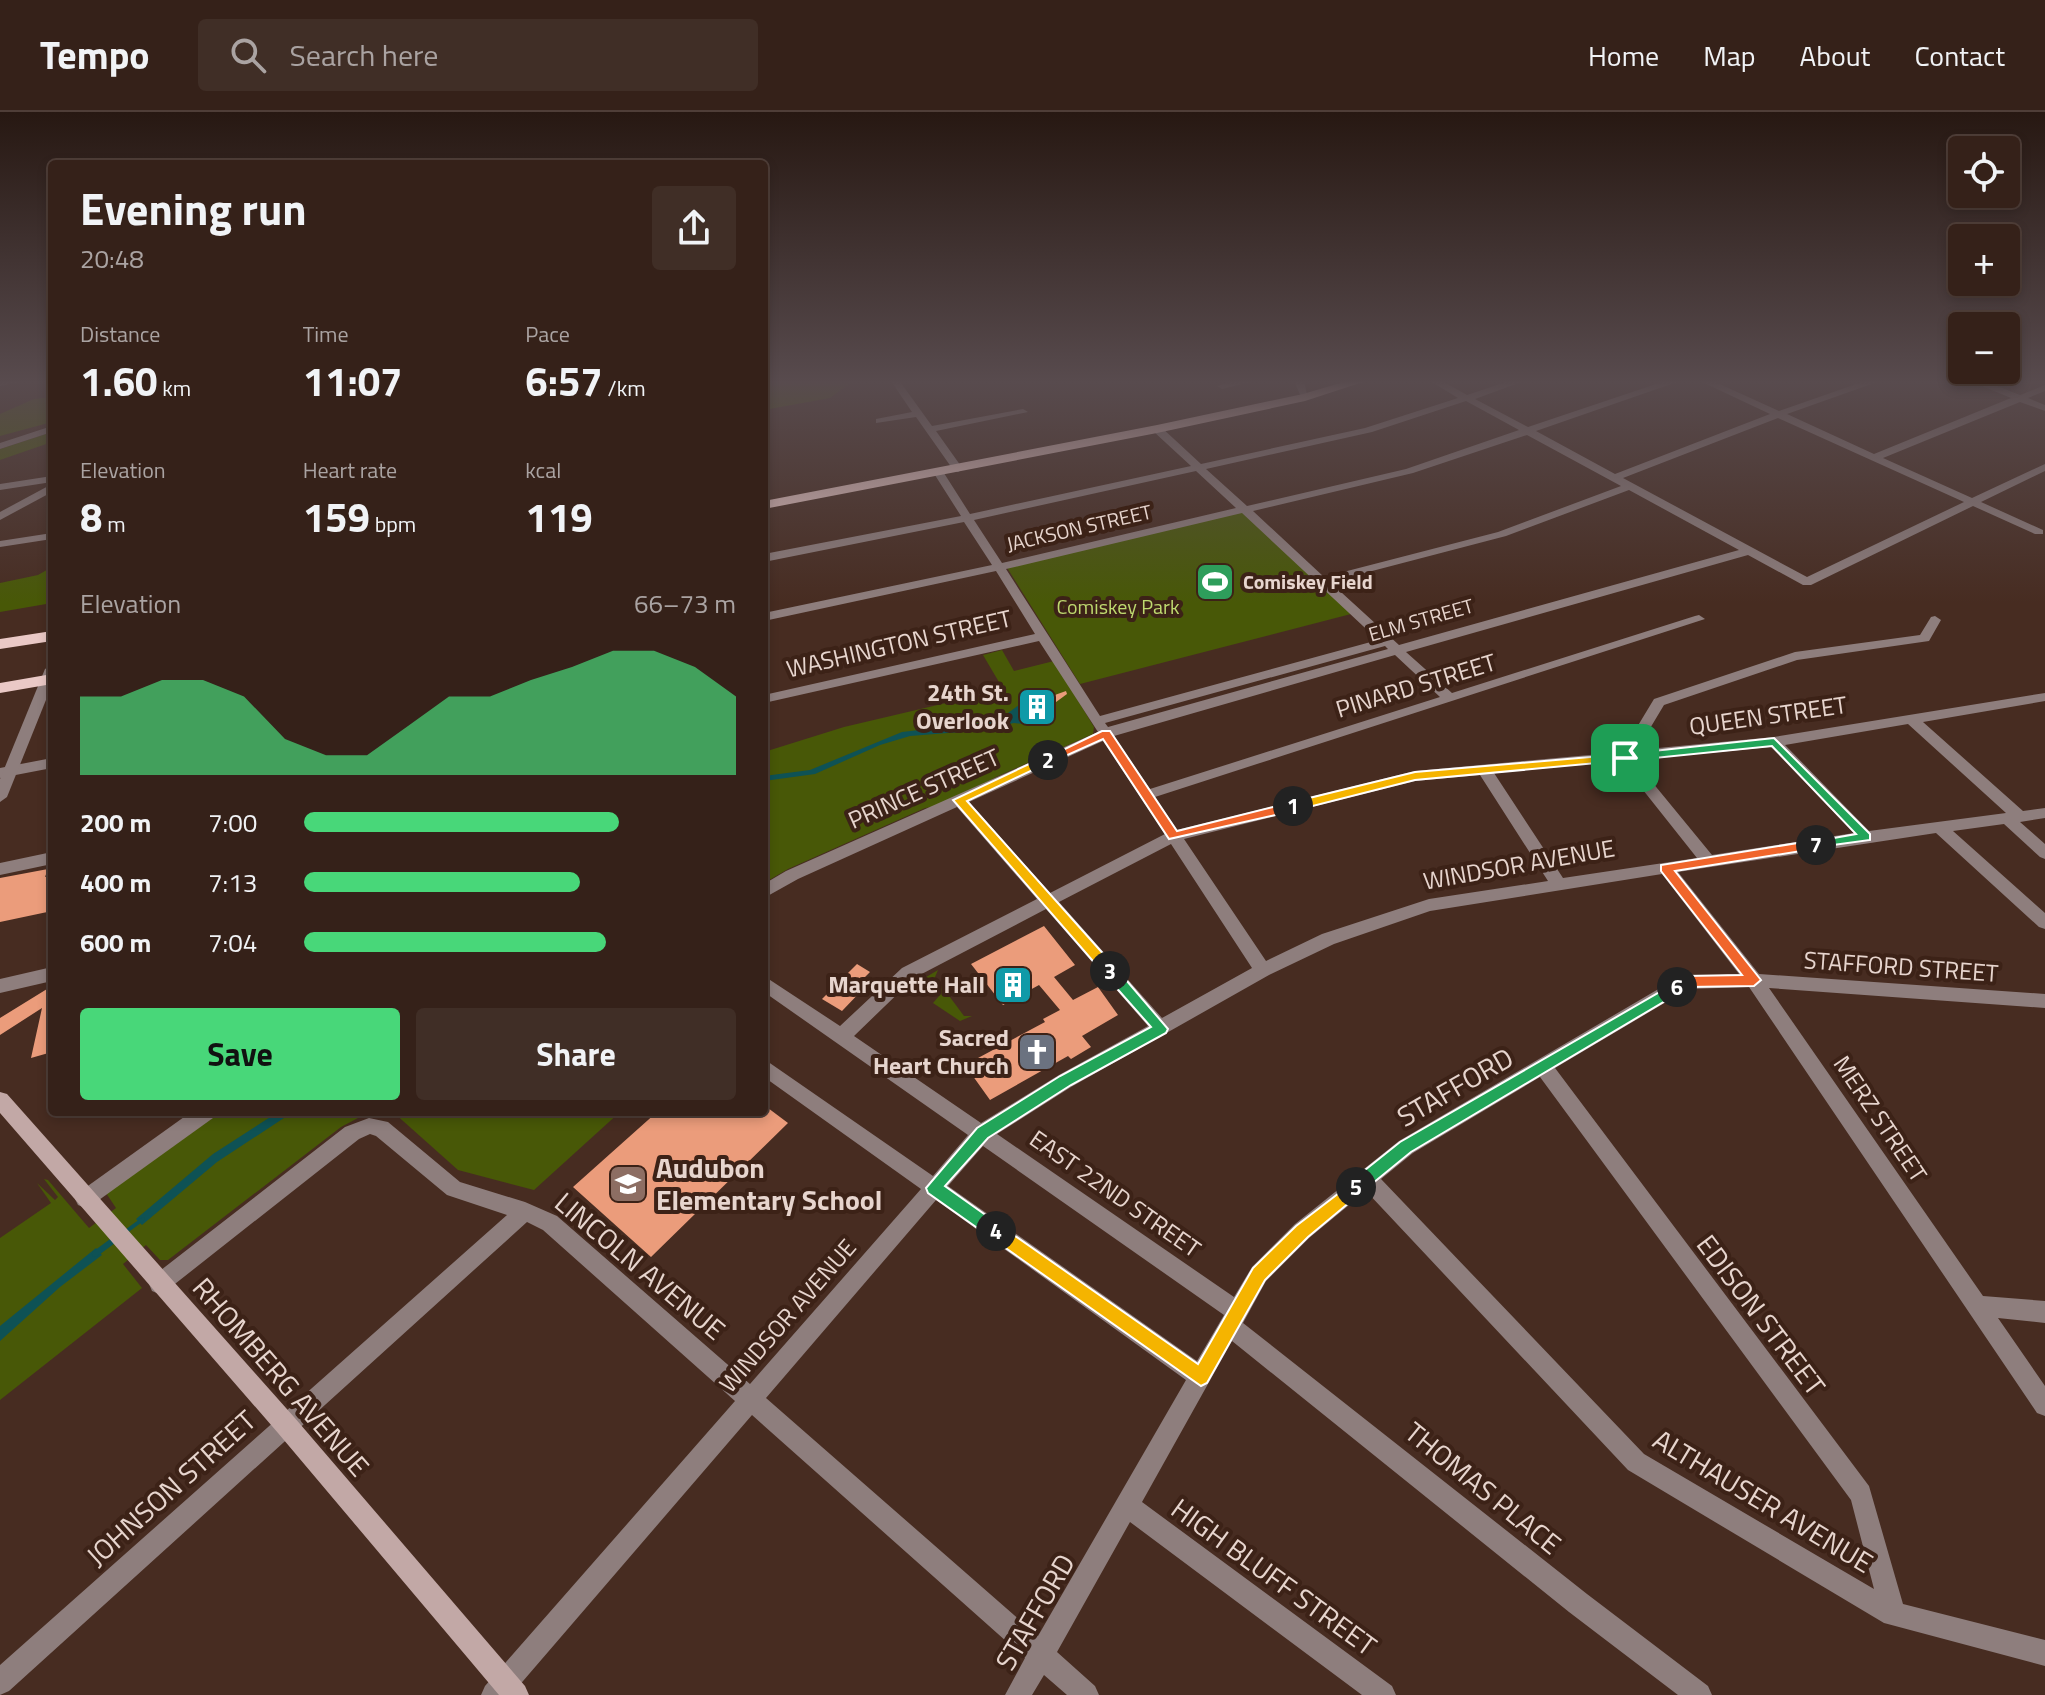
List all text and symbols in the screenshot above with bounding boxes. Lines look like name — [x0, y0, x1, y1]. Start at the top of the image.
search box — [198, 19, 758, 91]
text: Tempo — [40, 26, 150, 84]
text: Search here — [290, 32, 438, 78]
icon: search — [226, 33, 270, 77]
text: Home — [1588, 34, 1659, 77]
text: Map — [1703, 34, 1756, 77]
text: About — [1800, 34, 1870, 77]
text: Contact — [1914, 34, 2005, 77]
map controls — [1948, 136, 2020, 384]
button: locate — [1948, 136, 2020, 208]
text: Evening run — [80, 175, 307, 242]
button: share — [652, 186, 736, 270]
button: + — [1948, 224, 2020, 296]
text: 20:48 — [80, 239, 144, 278]
button: − — [1948, 312, 2020, 384]
text: Distance — [80, 317, 160, 351]
text: Time — [303, 317, 349, 351]
text: Pace — [525, 317, 570, 351]
text: 1.60 — [80, 351, 157, 412]
text: 11:07 — [303, 351, 403, 412]
text: 6:57 — [525, 351, 603, 412]
text: km — [157, 371, 191, 405]
text: /km — [603, 371, 646, 405]
text: Elevation — [80, 453, 166, 487]
text: Heart rate — [303, 453, 397, 487]
text: kcal — [525, 453, 561, 487]
text: 8 — [80, 487, 102, 548]
text: 159 — [303, 487, 370, 548]
text: 119 — [525, 487, 593, 548]
street label: JACKSON STREET — [1003, 496, 1155, 559]
text: m — [102, 507, 126, 541]
text: bpm — [370, 507, 416, 541]
sports icon: Comiskey Field — [1194, 561, 1236, 603]
place label: Comiskey Field — [1243, 566, 1373, 597]
text: Elevation — [80, 584, 181, 623]
text: 66–73 m — [634, 584, 736, 623]
street label: ELM STREET — [1365, 590, 1478, 649]
park label: Comiskey Park — [1056, 591, 1180, 622]
street label: WASHINGTON STREET — [783, 600, 1015, 686]
street label: PINARD STREET — [1331, 643, 1501, 726]
place label: 24th St. Overlook — [916, 674, 1010, 738]
building icon: 24th St. Overlook — [1016, 686, 1058, 728]
street label: QUEEN STREET — [1687, 686, 1849, 744]
pin — [1591, 724, 1659, 792]
icon: arrive — [1603, 736, 1647, 780]
street label: PRINCE STREET — [842, 738, 1005, 838]
pin: 2 — [1028, 740, 1068, 780]
text: 2 — [1042, 743, 1054, 777]
pin: 1 — [1273, 786, 1313, 826]
text: 1 — [1287, 789, 1299, 823]
text: 200 m — [80, 803, 151, 842]
text: 7:00 — [208, 803, 257, 842]
pin: 7 — [1796, 825, 1836, 865]
text: 7 — [1810, 828, 1822, 862]
street label: WINDSOR AVENUE — [1420, 829, 1617, 899]
text: 400 m — [80, 863, 151, 902]
text: 7:13 — [208, 863, 257, 902]
text: 600 m — [80, 923, 151, 962]
text: 7:04 — [208, 923, 257, 962]
street label: STAFFORD STREET — [1803, 941, 2000, 991]
pin: 3 — [1090, 951, 1130, 991]
text: 3 — [1104, 954, 1116, 988]
building icon: Marquette Hall — [992, 964, 1034, 1006]
place label: Marquette Hall — [828, 966, 985, 1002]
pin: 6 — [1657, 967, 1697, 1007]
text: 6 — [1671, 970, 1683, 1004]
button: Save — [80, 1008, 400, 1100]
button: Share — [416, 1008, 736, 1100]
place label: Sacred Heart Church — [873, 1019, 1009, 1083]
church icon: Sacred Heart Church — [1016, 1031, 1058, 1073]
street label: STAFFORD — [1388, 1036, 1521, 1137]
street label: MERZ STREET — [1825, 1048, 1937, 1189]
street label: EAST 22ND STREET — [1023, 1121, 1209, 1266]
place label: Audubon Elementary School — [656, 1146, 882, 1221]
school or university icon: Audubon Elementary School — [607, 1163, 649, 1205]
pin: 5 — [1336, 1167, 1376, 1207]
text: 5 — [1350, 1170, 1362, 1204]
street label: LINCOLN AVENUE — [546, 1181, 735, 1350]
pin: 4 — [976, 1211, 1016, 1251]
text: 4 — [990, 1214, 1002, 1248]
street label: EDISON STREET — [1686, 1225, 1837, 1405]
street label: WINDSOR AVENUE — [710, 1230, 864, 1400]
street label: RHOMBERG AVENUE — [183, 1268, 380, 1486]
street label: JOHNSON STREET — [76, 1399, 266, 1576]
street label: THOMAS PLACE — [1396, 1411, 1571, 1564]
street label: ALTHAUSER AVENUE — [1645, 1418, 1881, 1583]
street label: HIGH BLUFF STREET — [1163, 1487, 1386, 1666]
street label: STAFFORD — [984, 1545, 1085, 1678]

